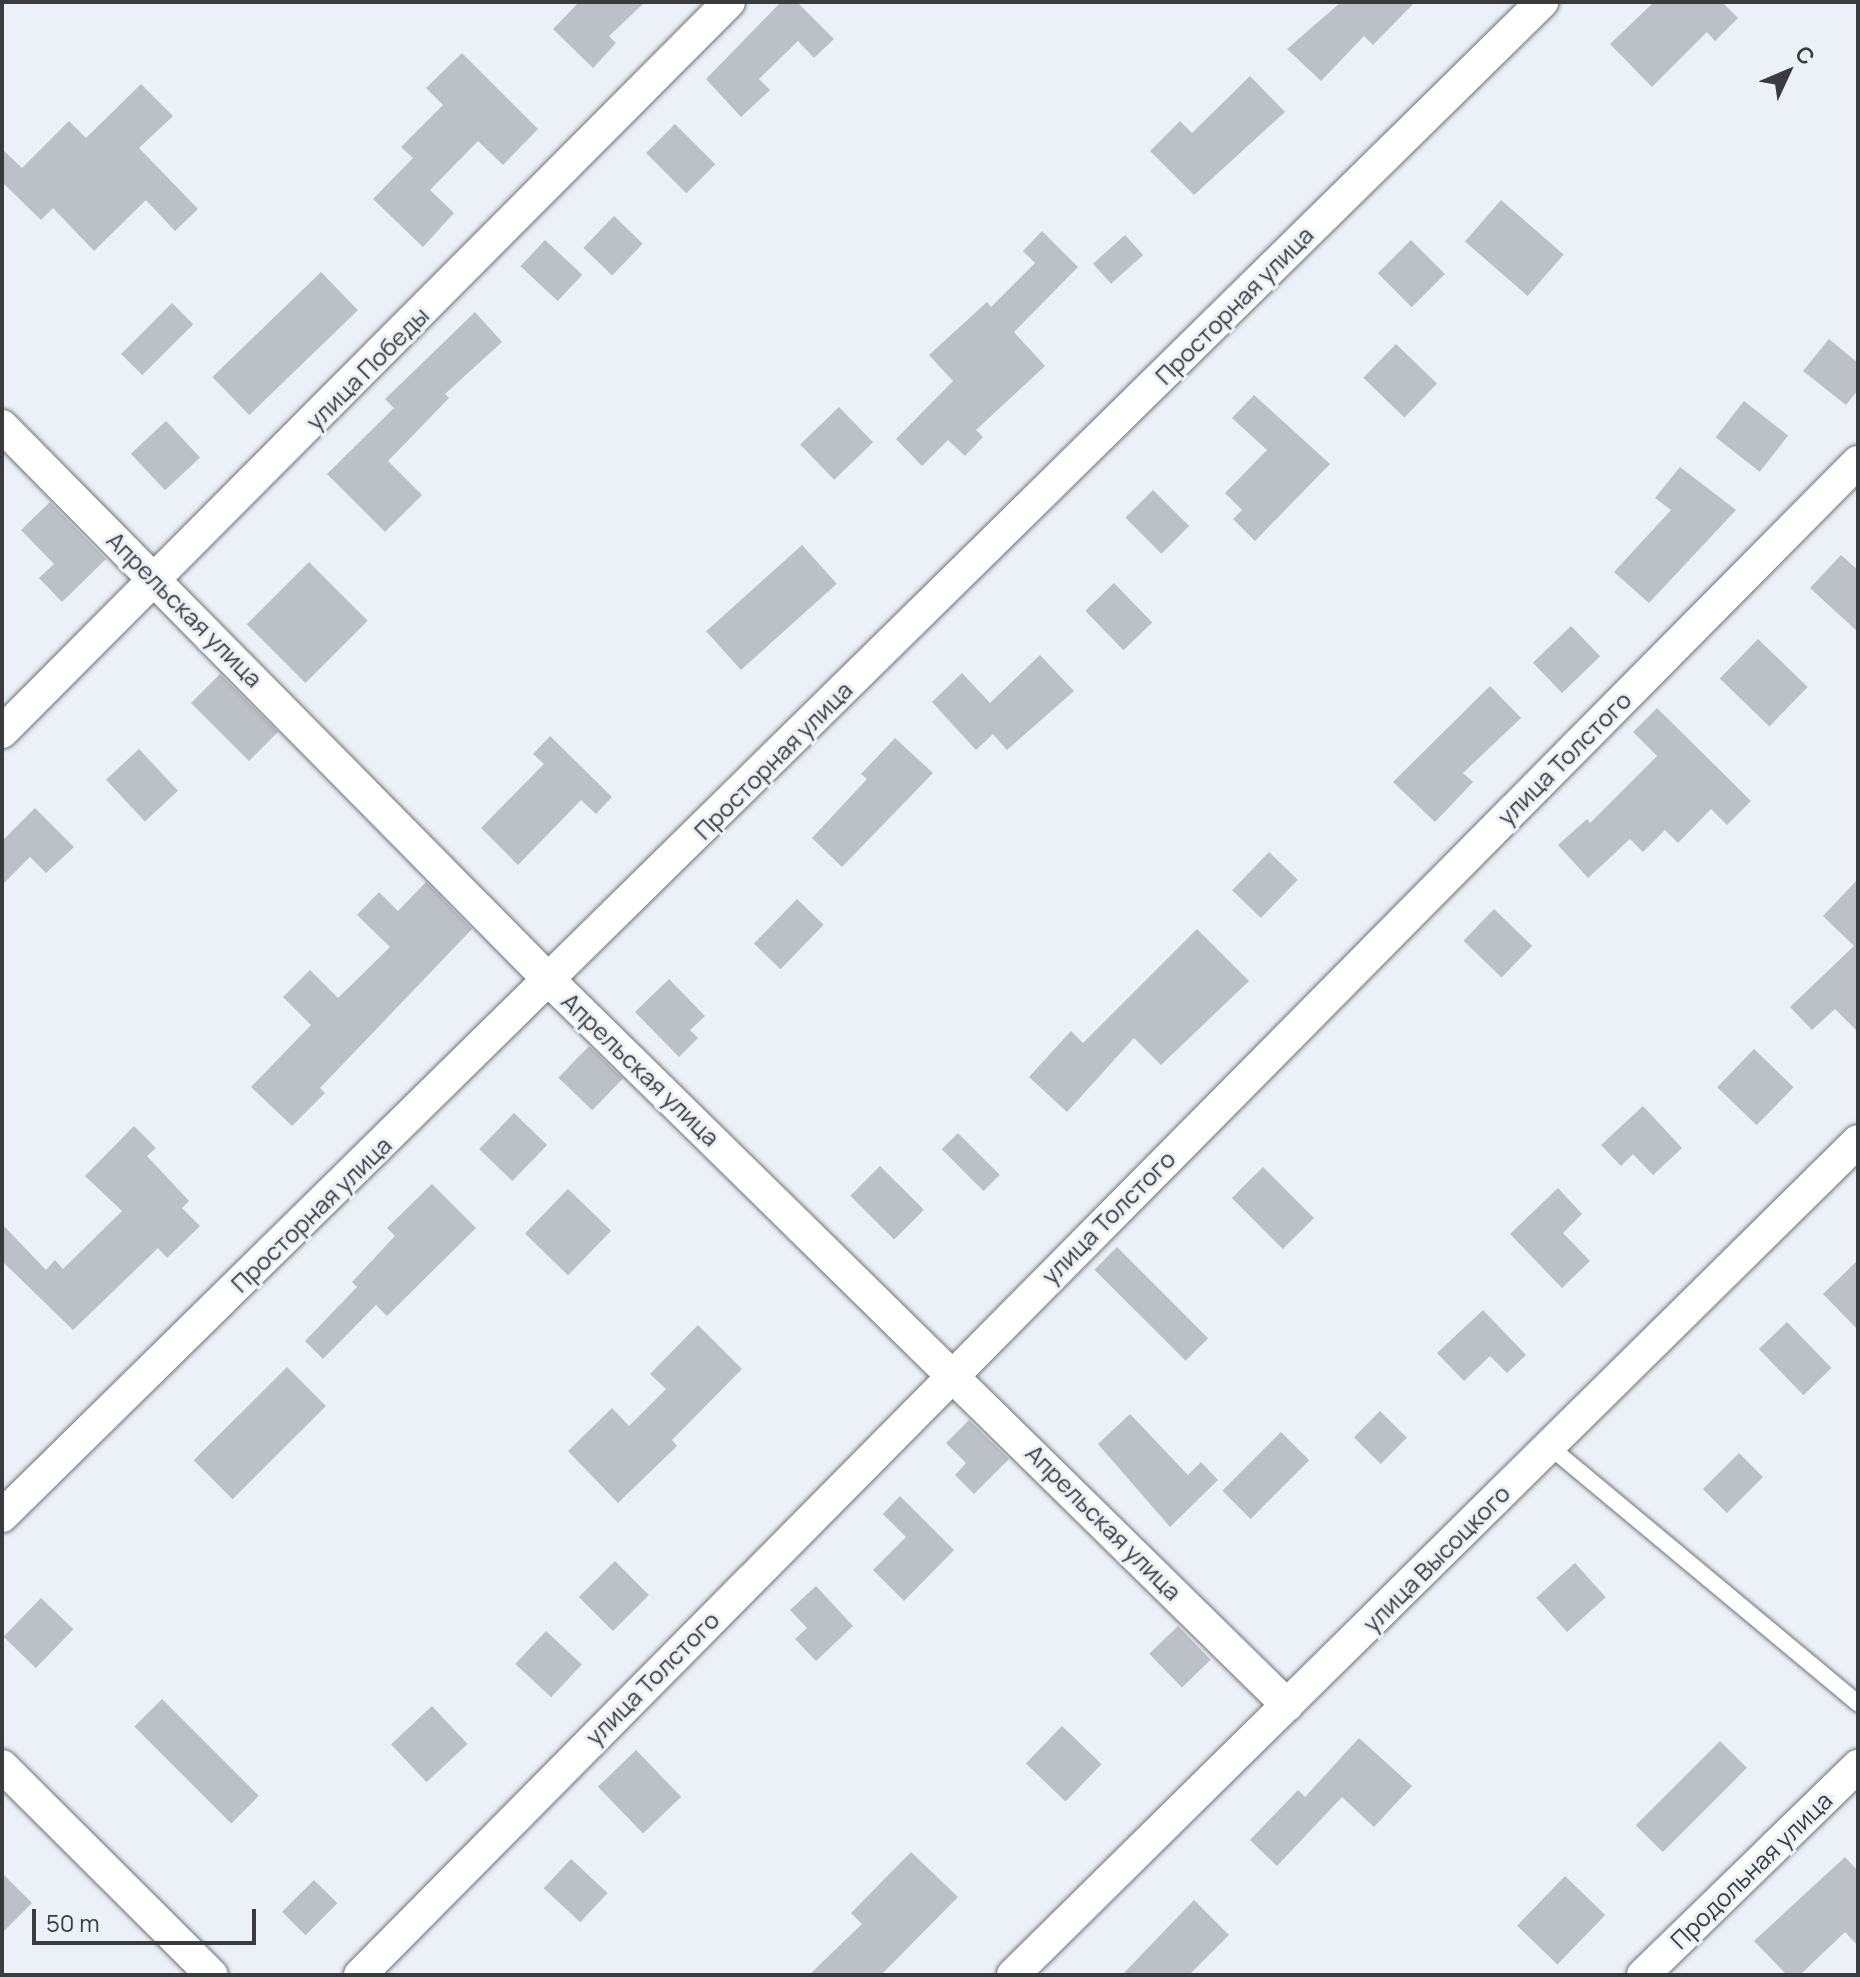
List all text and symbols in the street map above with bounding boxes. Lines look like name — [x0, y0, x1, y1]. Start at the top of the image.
north arrow — [1748, 32, 1828, 112]
text: С — [1789, 39, 1822, 72]
street label: Просторная улица — [1149, 220, 1319, 390]
street label: улица Победы — [300, 301, 434, 435]
street label: Апрельская улица — [101, 525, 269, 693]
street label: Просторная улица — [688, 675, 858, 845]
street label: улица Толстого — [1491, 685, 1637, 831]
street label: Апрельская улица — [556, 986, 726, 1152]
street label: Просторная улица — [225, 1130, 397, 1298]
street label: улица Толстого — [1035, 1144, 1181, 1290]
street label: Апрельская улица — [1020, 1438, 1188, 1606]
street label: улица Высоцкого — [1356, 1478, 1516, 1638]
street label: улица Толстого — [579, 1605, 725, 1751]
street label: Продольная улица — [1664, 1786, 1838, 1954]
scale bar — [36, 1893, 260, 1943]
text: 50 m — [46, 1906, 100, 1939]

